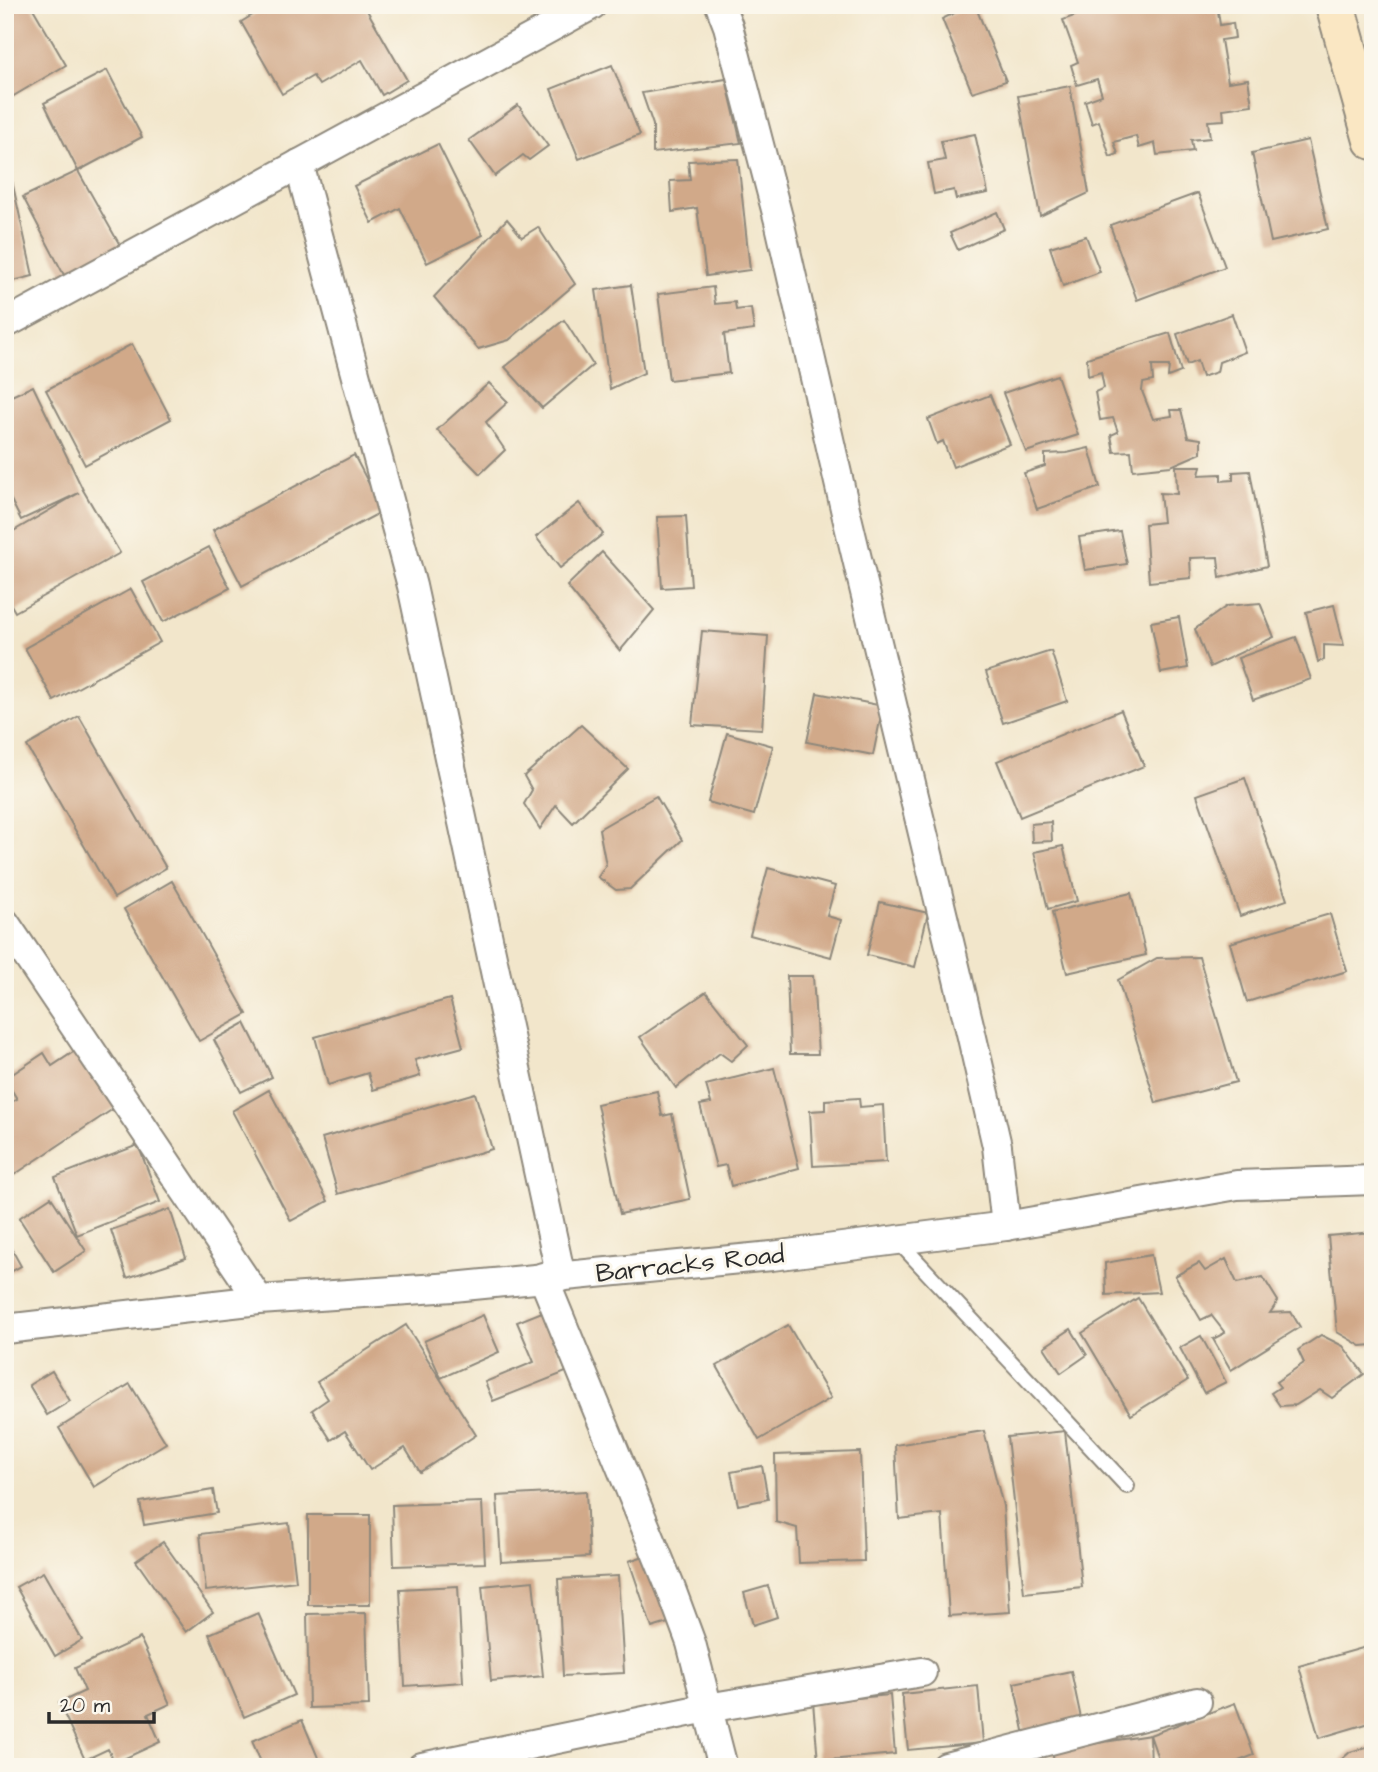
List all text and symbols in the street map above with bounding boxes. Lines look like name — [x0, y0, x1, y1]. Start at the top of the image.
street label: Barracks Road — [594, 1236, 786, 1292]
scale bar — [49, 1681, 154, 1725]
text: 20 m — [60, 1691, 111, 1720]

